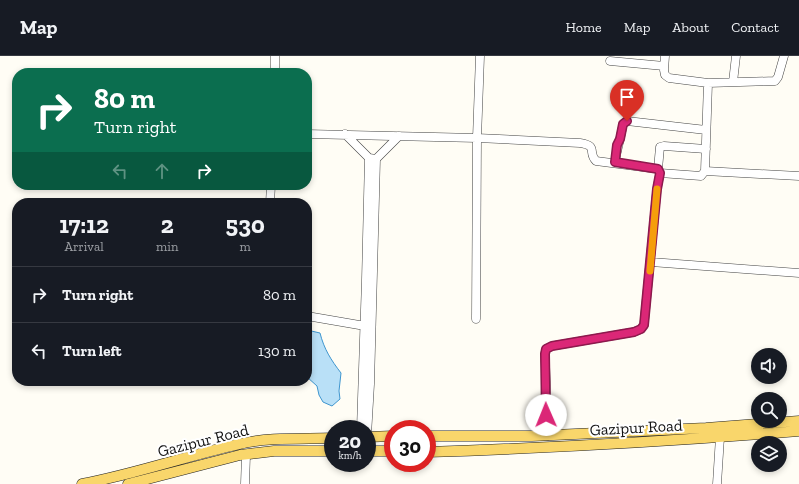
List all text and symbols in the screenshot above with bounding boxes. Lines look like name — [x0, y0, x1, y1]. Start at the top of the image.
text: Map — [20, 16, 57, 39]
text: Home — [566, 19, 602, 36]
text: Map — [624, 19, 650, 36]
text: About — [672, 19, 709, 36]
text: Contact — [731, 19, 779, 36]
pin — [610, 80, 644, 121]
text: 80 m — [94, 82, 155, 115]
icon: right — [28, 84, 80, 136]
icon: arrive — [616, 86, 638, 108]
text: Turn right — [94, 116, 176, 138]
icon: left — [109, 160, 131, 182]
icon: ahead — [151, 160, 173, 182]
icon: right — [193, 160, 215, 182]
text: 17:12 — [59, 210, 109, 239]
text: 2 — [161, 210, 174, 239]
text: 530 — [226, 210, 265, 239]
text: Arrival — [64, 239, 104, 254]
text: min — [156, 239, 178, 254]
text: m — [240, 239, 251, 254]
icon: right — [28, 284, 50, 306]
text: Turn right — [62, 286, 133, 304]
text: 80 m — [263, 286, 296, 304]
icon: left — [28, 340, 50, 362]
text: Turn left — [62, 342, 122, 360]
text: 130 m — [258, 342, 296, 360]
map controls — [751, 348, 787, 472]
button: sound — [751, 348, 787, 384]
button: search — [751, 392, 787, 428]
position arrow — [525, 394, 567, 436]
street label: Gazipur Road — [589, 416, 683, 439]
street label: Gazipur Road — [156, 420, 251, 461]
speed limit sign: 30 — [384, 420, 436, 472]
text: 20 — [339, 429, 361, 453]
button: layers — [751, 436, 787, 472]
text: km/h — [339, 450, 361, 462]

